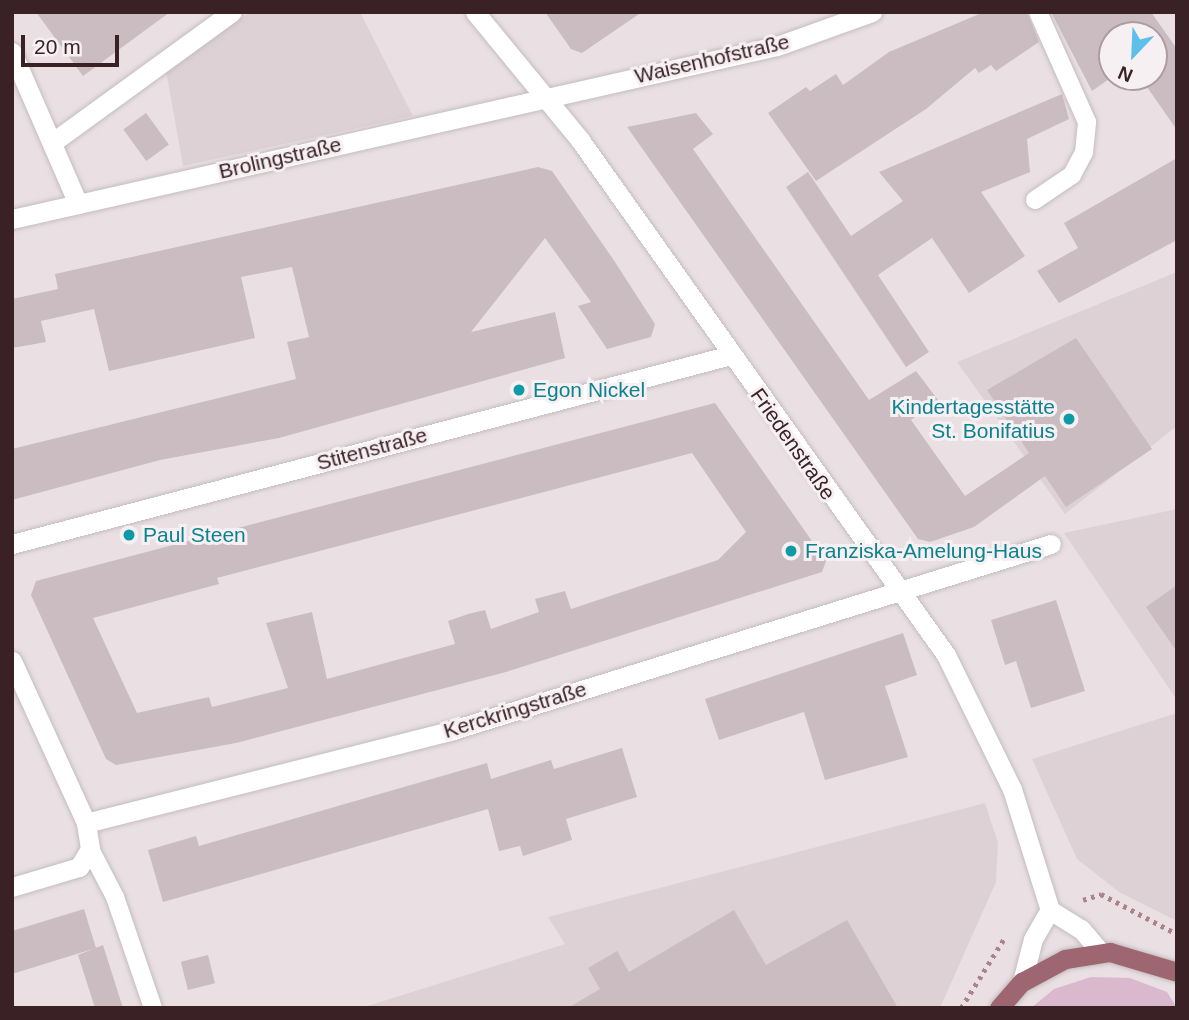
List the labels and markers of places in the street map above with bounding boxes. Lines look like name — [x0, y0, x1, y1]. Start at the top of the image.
place label: Egon Nickel — [533, 377, 645, 403]
marker: Egon Nickel — [511, 382, 527, 398]
place label: Kindertagesstätte St. Bonifatius — [892, 394, 1055, 444]
marker: Kindertagesstätte St. Bonifatius — [1061, 411, 1077, 427]
place label: Paul Steen — [143, 522, 246, 548]
marker: Paul Steen — [121, 527, 137, 543]
place label: Franziska-Amelung-Haus — [805, 538, 1042, 564]
marker: Franziska-Amelung-Haus — [783, 543, 799, 559]

